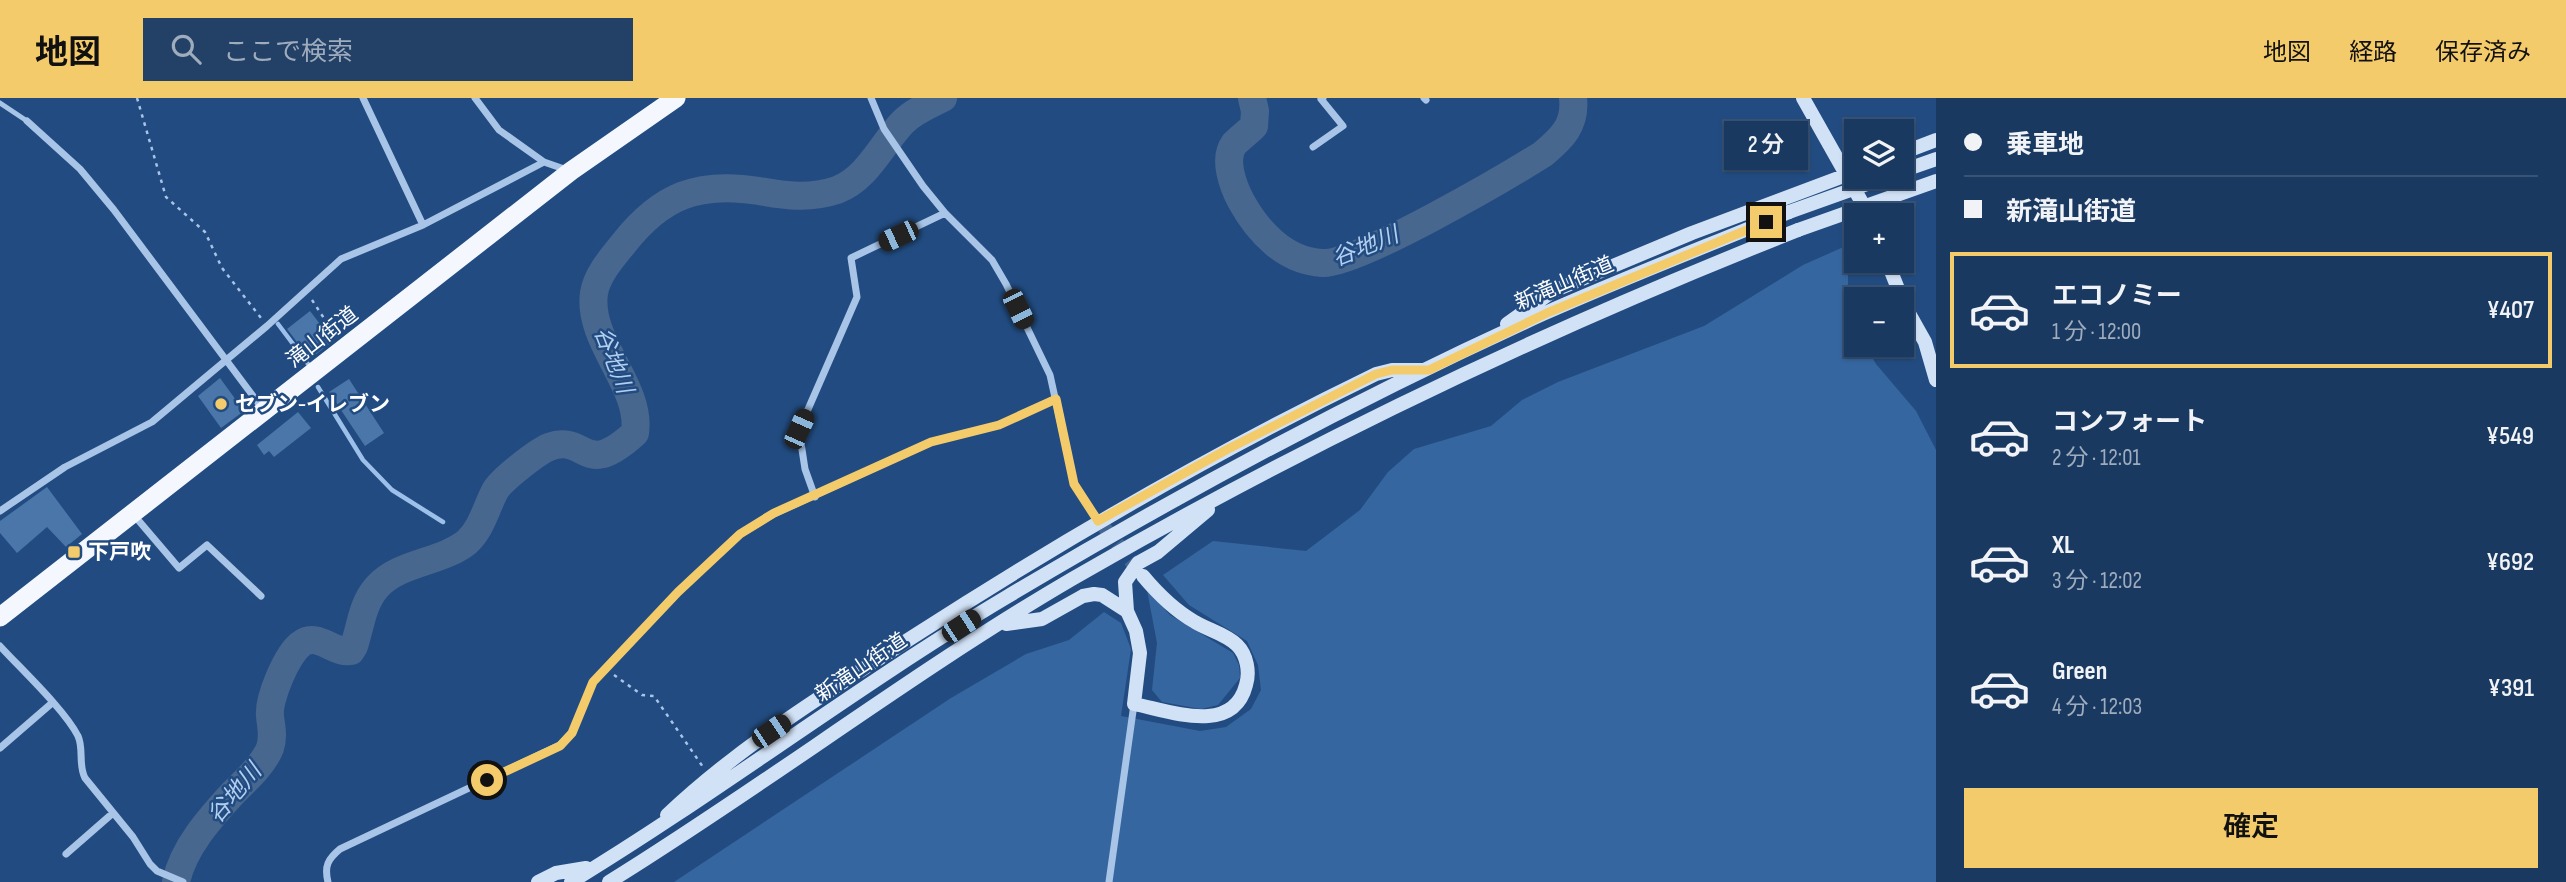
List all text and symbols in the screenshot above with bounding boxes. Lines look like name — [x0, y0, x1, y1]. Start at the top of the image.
search box — [143, 18, 633, 81]
icon: search — [167, 30, 205, 68]
text: 地図 — [35, 33, 101, 73]
text: ここで検索 — [223, 37, 353, 68]
text: 地図 — [2263, 38, 2311, 67]
text: 経路 — [2349, 38, 2397, 67]
text: 保存済み — [2435, 38, 2531, 67]
map controls — [1844, 119, 1914, 357]
button: layers — [1844, 119, 1914, 189]
callout: 2 分 — [1724, 121, 1808, 170]
text: 乗車地 — [2006, 130, 2084, 161]
text: 2 分 — [1748, 131, 1784, 159]
text: 新滝山街道 — [2006, 197, 2136, 228]
button: + — [1844, 203, 1914, 273]
route end — [1750, 206, 1782, 238]
car — [875, 218, 922, 254]
water label: 谷地川 — [1328, 220, 1405, 273]
street label: 新滝山街道 — [1511, 251, 1617, 315]
icon: car — [1968, 279, 2031, 342]
text: エコノミー — [2052, 281, 2182, 312]
car — [1000, 286, 1037, 332]
button: − — [1844, 287, 1914, 357]
text: ¥407 — [2487, 295, 2534, 326]
street label: 滝山街道 — [282, 302, 363, 373]
text: 1 分 · 12:00 — [2052, 318, 2141, 346]
water label: 谷地川 — [588, 323, 640, 400]
place label: セブン-イレブン — [235, 392, 390, 417]
marker: セブン-イレブン — [213, 396, 229, 412]
icon: car — [1968, 405, 2031, 468]
car — [781, 406, 818, 452]
text: コンフォート — [2052, 407, 2207, 438]
text: ¥549 — [2486, 421, 2534, 452]
text: 2 分 · 12:01 — [2052, 444, 2140, 472]
text: XL — [2052, 530, 2074, 561]
icon: car — [1968, 531, 2031, 594]
place label: 下戸吹 — [88, 540, 151, 565]
marker: 下戸吹 — [66, 544, 82, 560]
text: ¥692 — [2486, 547, 2534, 578]
text: 3 分 · 12:02 — [2052, 567, 2142, 595]
car — [938, 606, 985, 646]
street label: 新滝山街道 — [811, 628, 912, 707]
text: Green — [2052, 656, 2107, 687]
icon: car — [1968, 657, 2031, 720]
text: ¥391 — [2488, 673, 2534, 704]
text: 4 分 · 12:03 — [2052, 693, 2142, 721]
car — [748, 711, 795, 751]
water label: 谷地川 — [202, 756, 270, 829]
route start — [471, 764, 503, 796]
button: 確定 — [1964, 788, 2538, 868]

